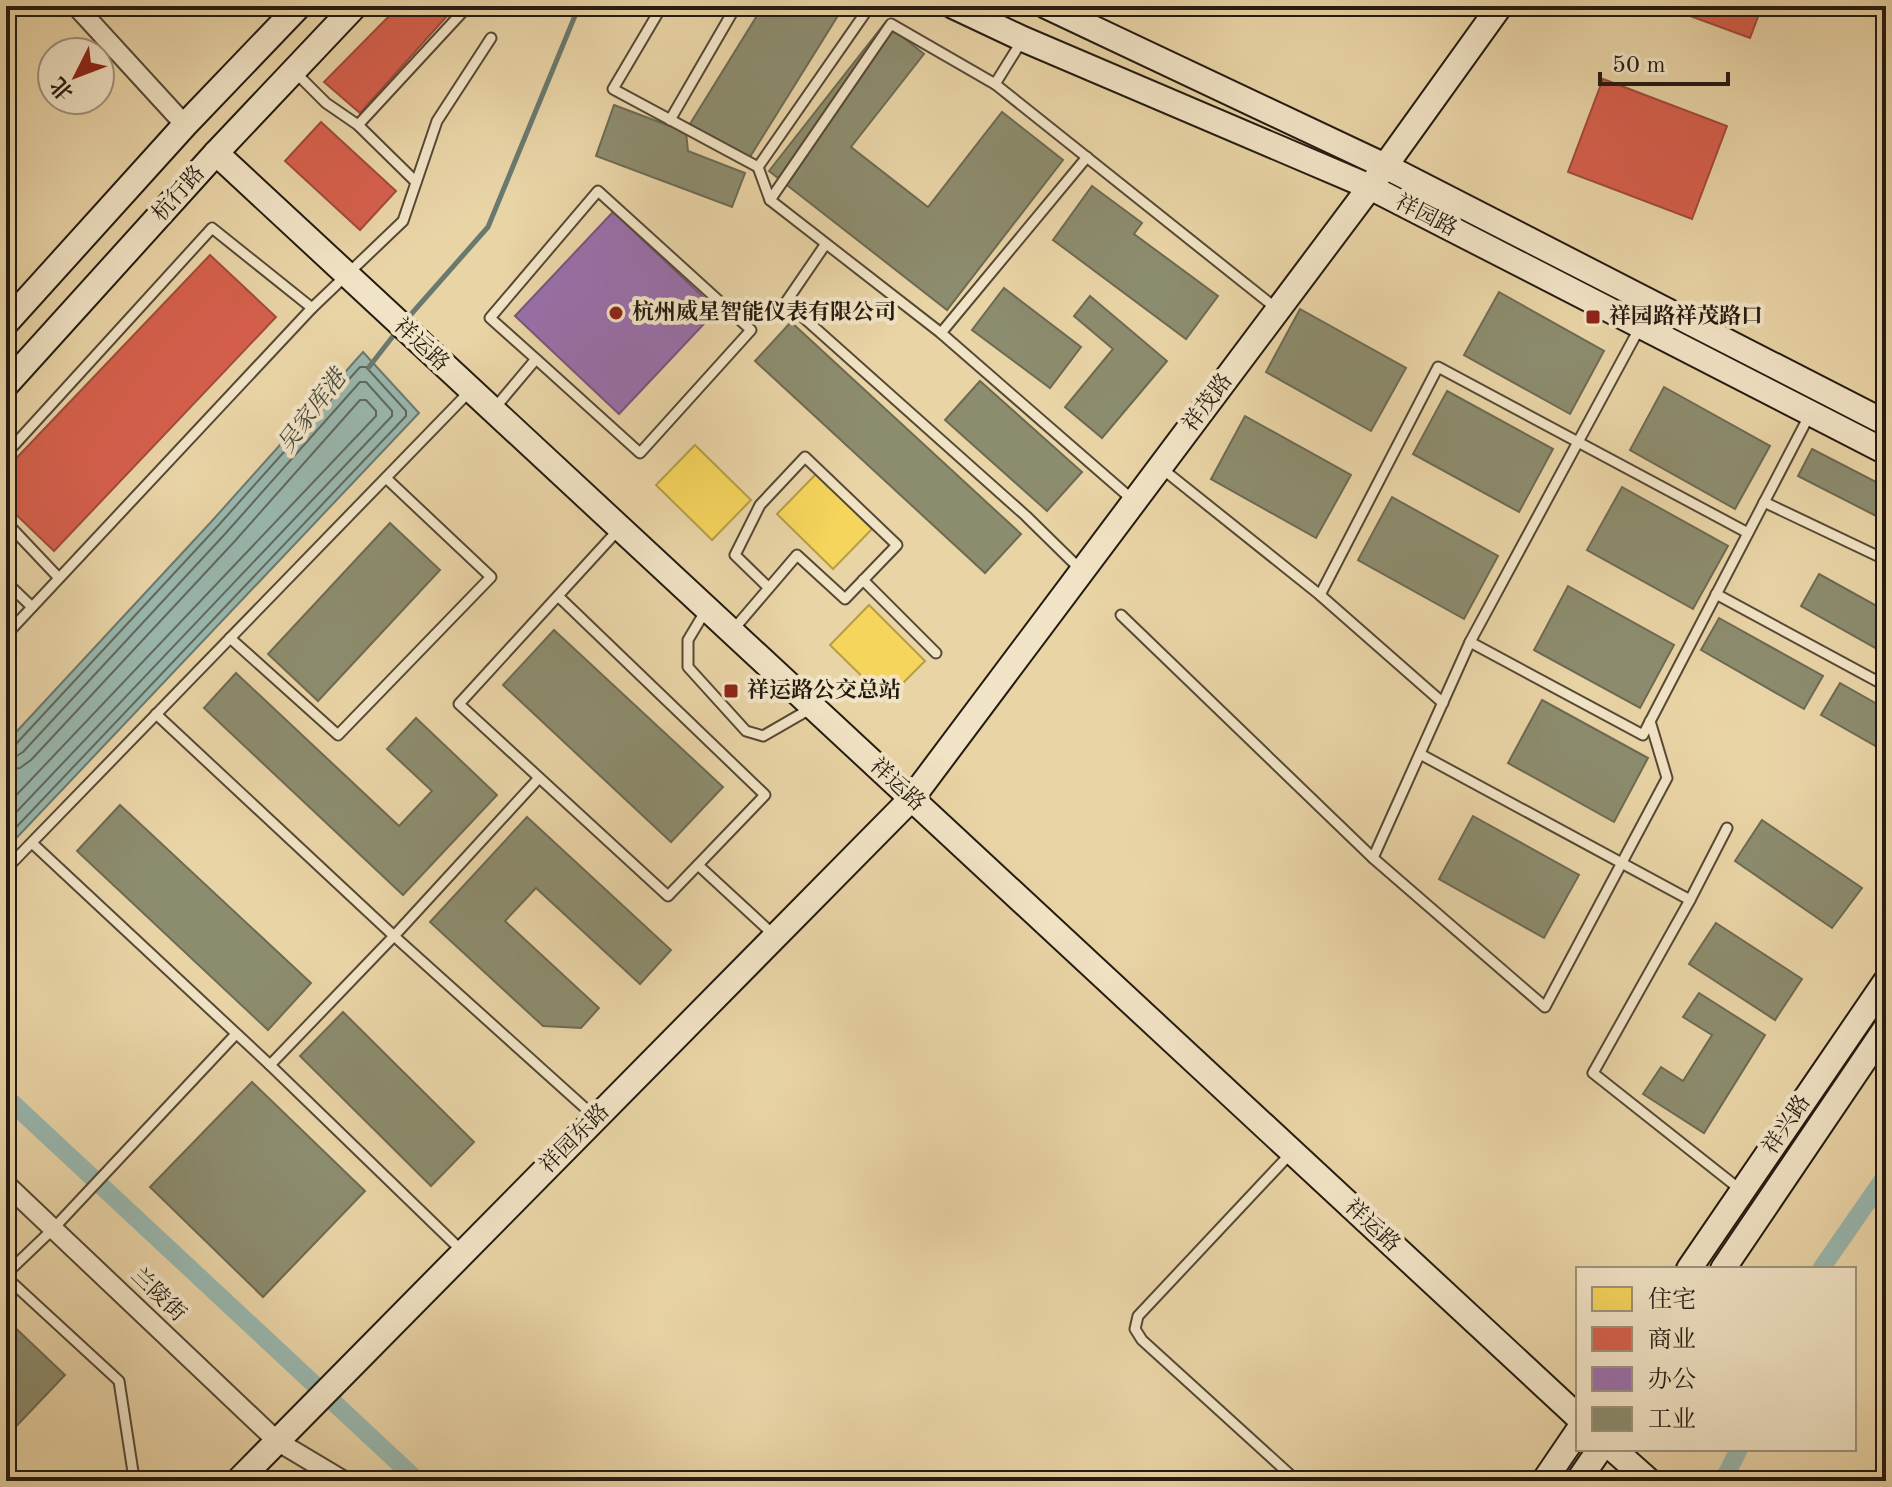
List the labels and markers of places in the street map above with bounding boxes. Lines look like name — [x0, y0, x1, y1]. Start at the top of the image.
place label: 杭州威星智能仪表有限公司 — [632, 299, 896, 324]
marker: 杭州威星智能仪表有限公司 — [607, 304, 625, 322]
place label: 祥园路祥茂路口 — [1609, 304, 1763, 328]
marker: 祥园路祥茂路口 — [1584, 308, 1602, 326]
place label: 祥运路公交总站 — [747, 677, 901, 702]
marker: 祥运路公交总站 — [722, 682, 740, 700]

